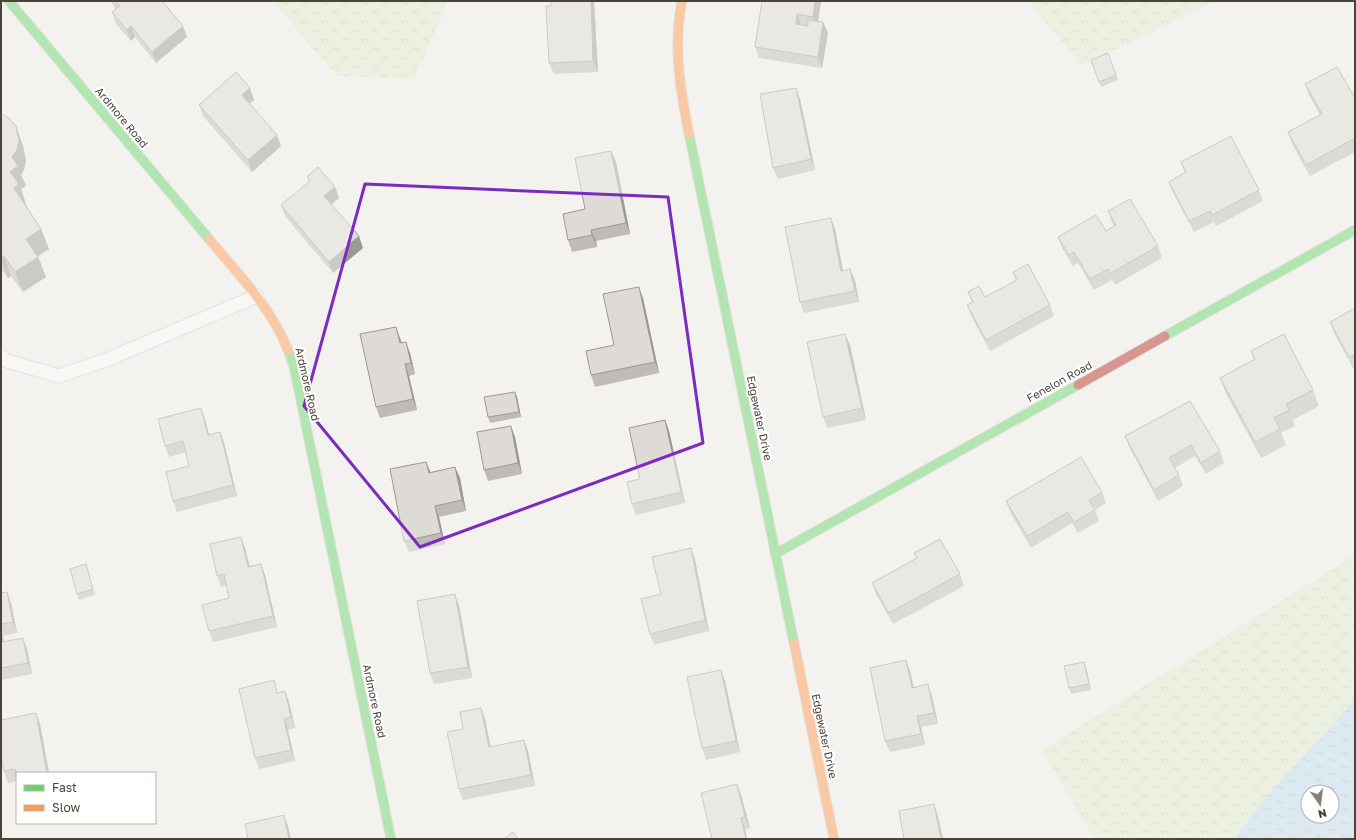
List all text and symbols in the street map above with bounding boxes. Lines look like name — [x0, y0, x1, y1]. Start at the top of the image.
street label: Ardmore Road — [93, 84, 151, 150]
street label: Ardmore Road — [293, 346, 323, 422]
street label: Fenelon Road — [1024, 358, 1094, 404]
street label: Edgewater Drive — [745, 374, 775, 462]
street label: Ardmore Road — [361, 663, 389, 739]
street label: Edgewater Drive — [810, 692, 840, 780]
legend — [16, 772, 156, 824]
text: Fast — [52, 780, 77, 795]
north arrow — [1300, 784, 1340, 824]
text: Slow — [52, 800, 80, 815]
text: N — [1317, 807, 1328, 822]

